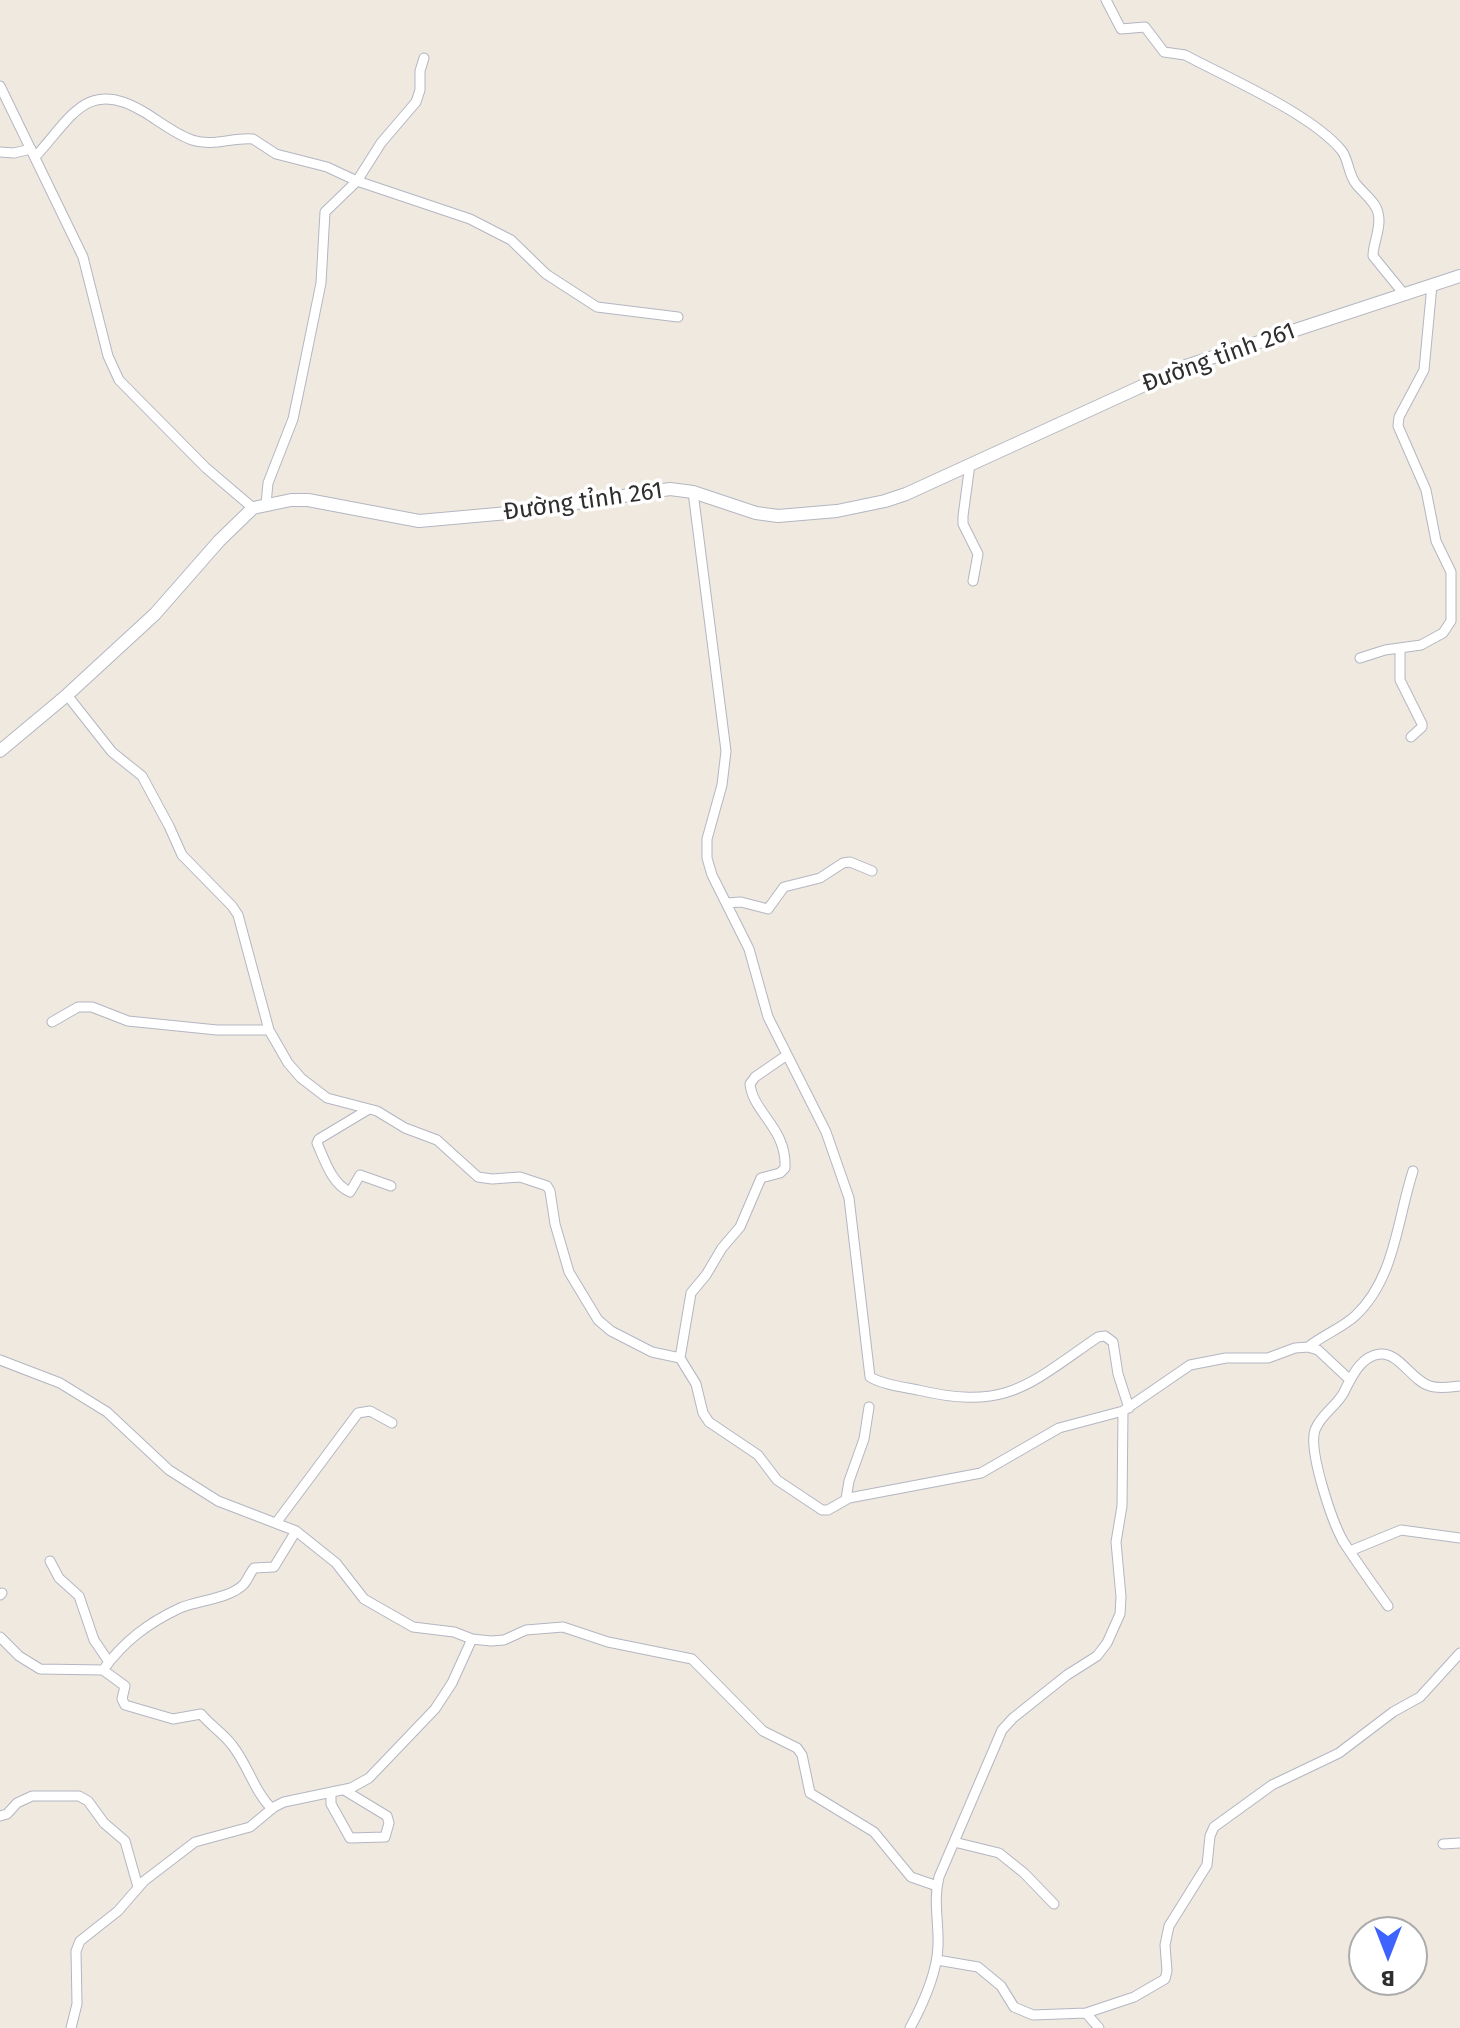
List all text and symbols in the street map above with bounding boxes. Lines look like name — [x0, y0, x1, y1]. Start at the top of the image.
street label: Đường tỉnh 261 — [1139, 317, 1299, 399]
street label: Đường tỉnh 261 — [501, 477, 665, 527]
north arrow — [1348, 1916, 1428, 1996]
text: B — [1381, 1965, 1395, 1992]

